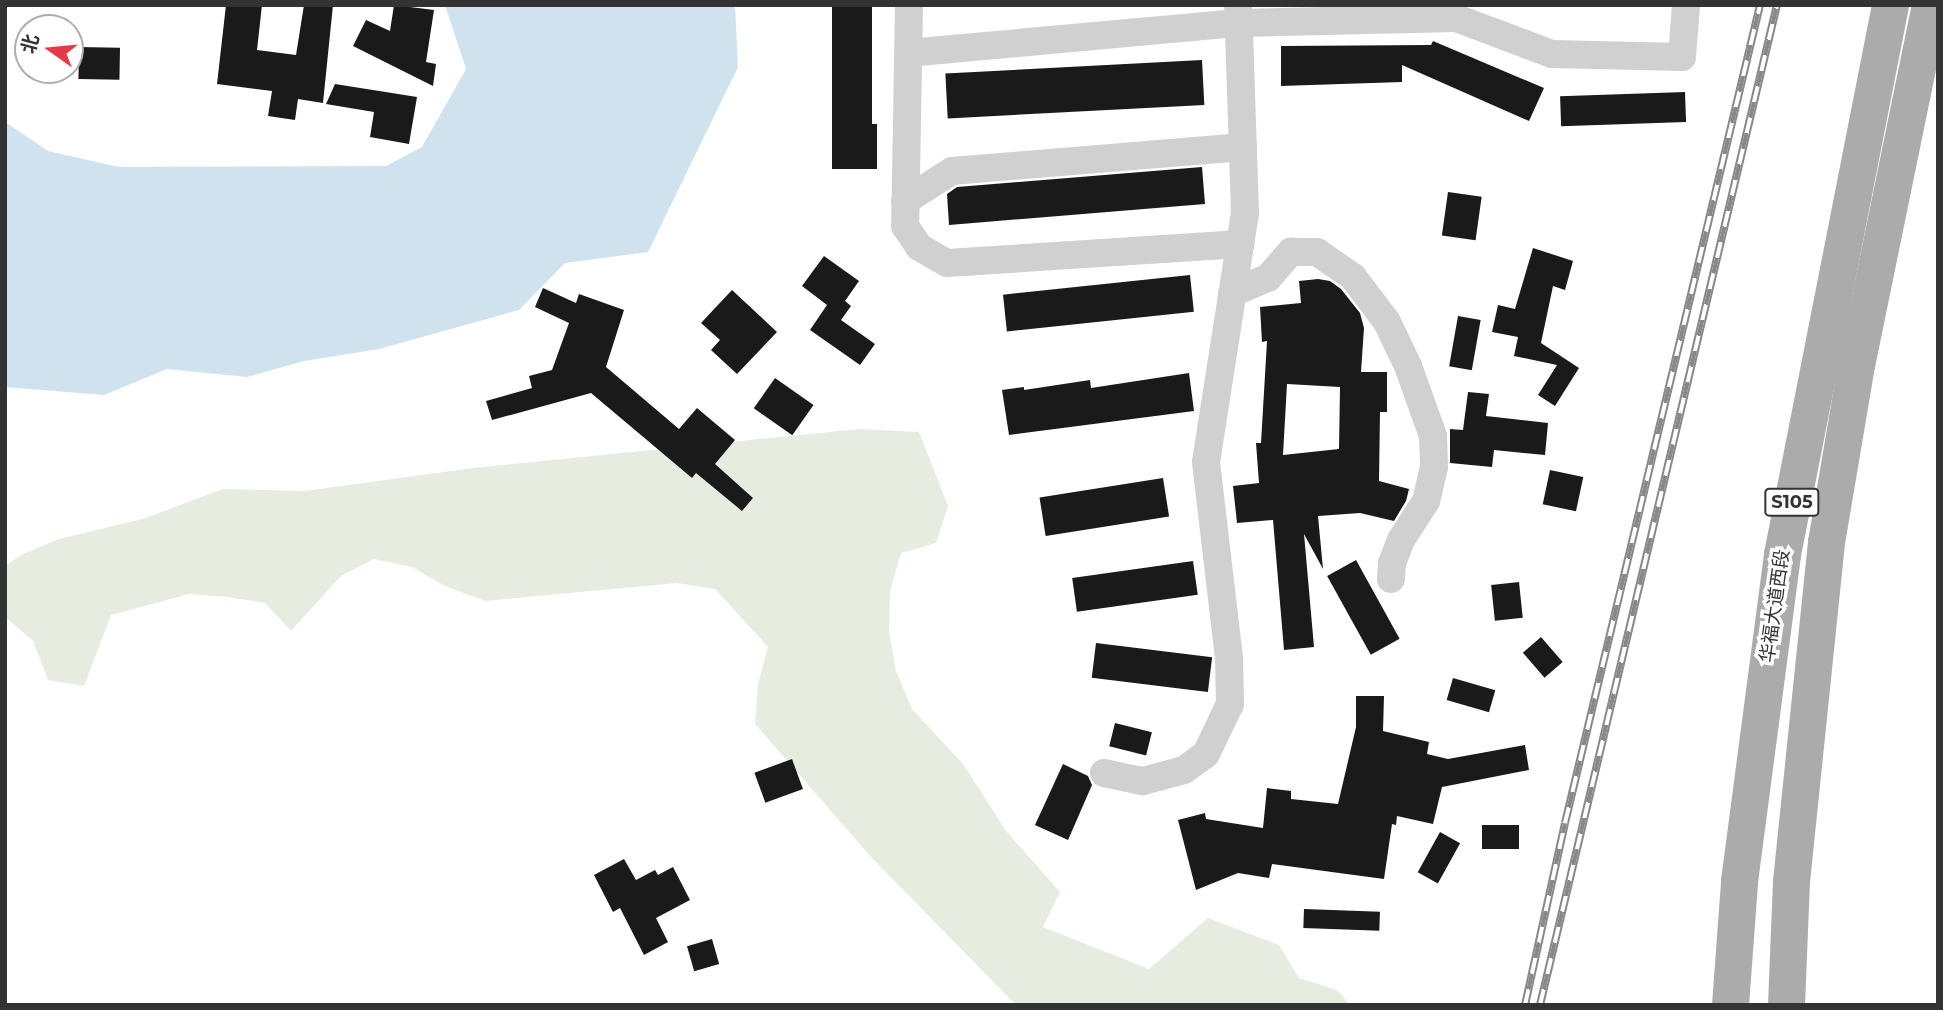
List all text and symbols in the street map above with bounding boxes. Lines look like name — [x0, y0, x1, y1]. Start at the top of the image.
north arrow — [14, 14, 84, 84]
text: 北 — [17, 32, 44, 56]
road number: S105 — [1764, 488, 1820, 516]
street label: 华福大道西段 — [1756, 548, 1794, 664]

